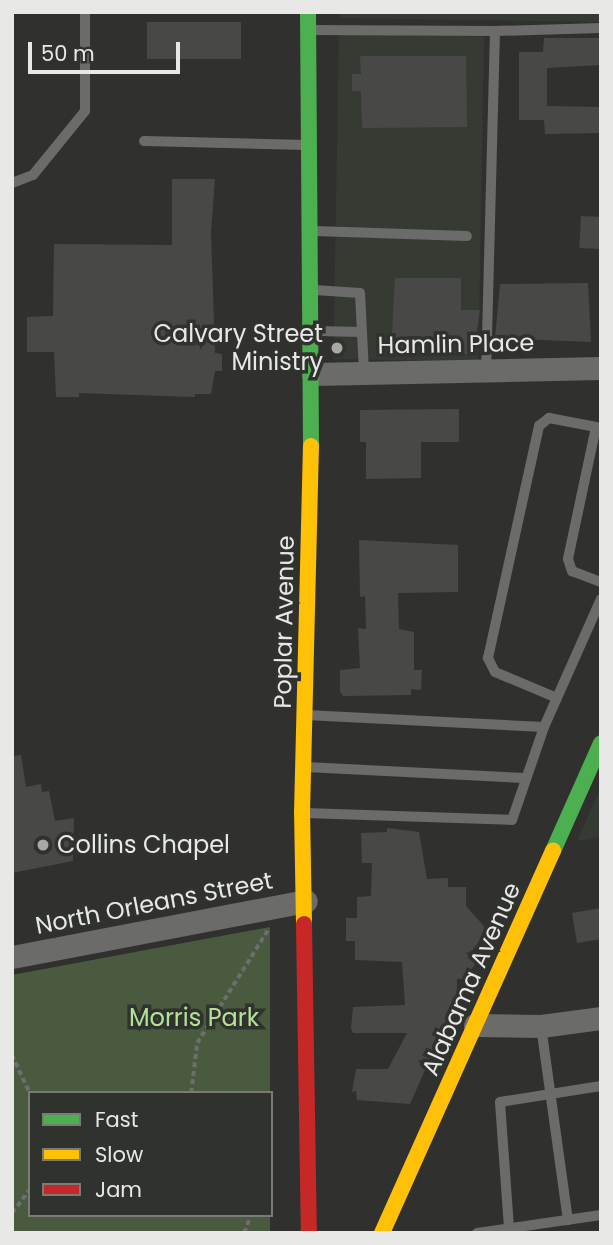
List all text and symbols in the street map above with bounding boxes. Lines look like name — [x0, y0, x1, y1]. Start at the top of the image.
scale bar — [32, 28, 184, 72]
text: 50 m — [41, 39, 95, 68]
place label: Calvary Street Ministry — [154, 320, 323, 376]
street label: Hamlin Place — [377, 328, 535, 360]
marker: Calvary Street Ministry — [329, 340, 345, 356]
street label: Poplar Avenue — [268, 535, 300, 709]
place label: Collins Chapel — [57, 831, 230, 859]
marker: Collins Chapel — [35, 837, 51, 853]
street label: North Orleans Street — [33, 866, 275, 940]
street label: Alabama Avenue — [415, 878, 527, 1080]
park label: Morris Park — [129, 1004, 259, 1032]
legend — [28, 1091, 273, 1217]
text: Fast — [95, 1105, 138, 1134]
text: Slow — [95, 1140, 143, 1169]
text: Jam — [95, 1175, 142, 1204]

